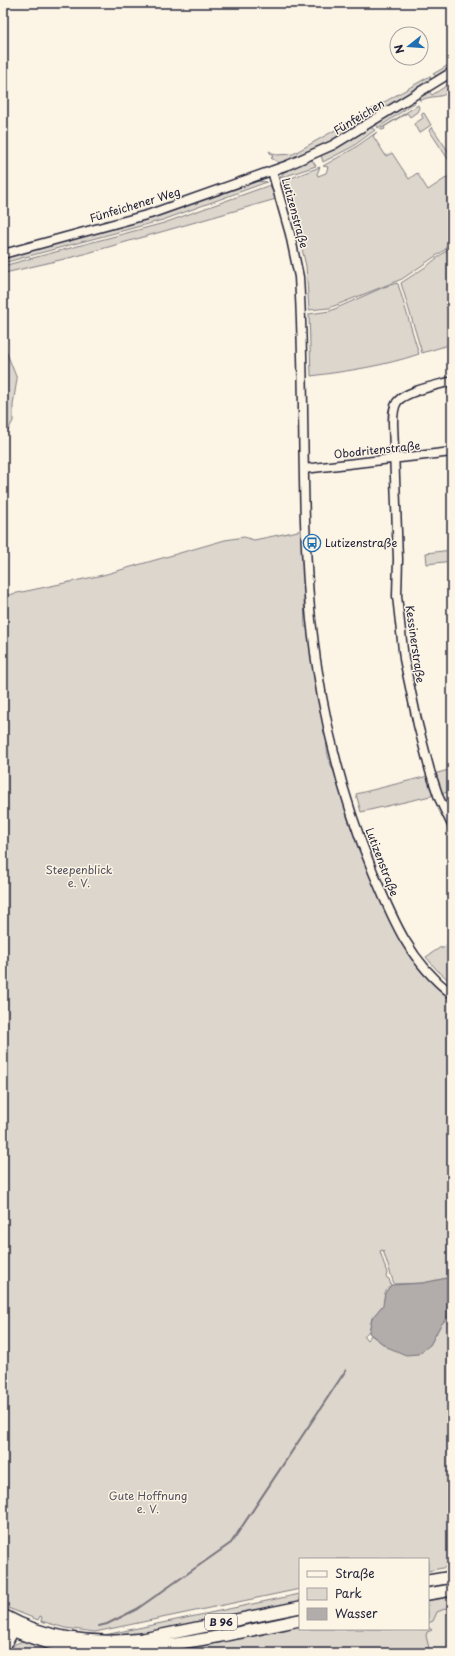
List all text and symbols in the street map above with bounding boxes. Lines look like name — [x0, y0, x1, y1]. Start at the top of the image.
north arrow — [389, 26, 429, 66]
text: N — [389, 42, 408, 56]
street label: Fünfeichen — [330, 95, 388, 139]
street label: Lutizenstraße — [278, 176, 313, 250]
street label: Fünfeichener Weg — [87, 183, 182, 226]
street label: Obodritenstraße — [333, 436, 421, 462]
bus stop icon: Lutizenstraße — [302, 533, 322, 553]
place label: Lutizenstraße — [325, 534, 397, 551]
street label: Kessinerstraße — [402, 604, 429, 684]
street label: Lutizenstraße — [362, 825, 403, 899]
park label: Steepenblick e. V. — [45, 861, 113, 891]
park label: Gute Hoffnung e. V. — [109, 1487, 187, 1517]
legend — [299, 1558, 429, 1630]
text: Straße — [335, 1564, 375, 1582]
text: Park — [335, 1584, 362, 1602]
text: Wasser — [335, 1604, 378, 1622]
road number: B 96 — [205, 1614, 237, 1630]

